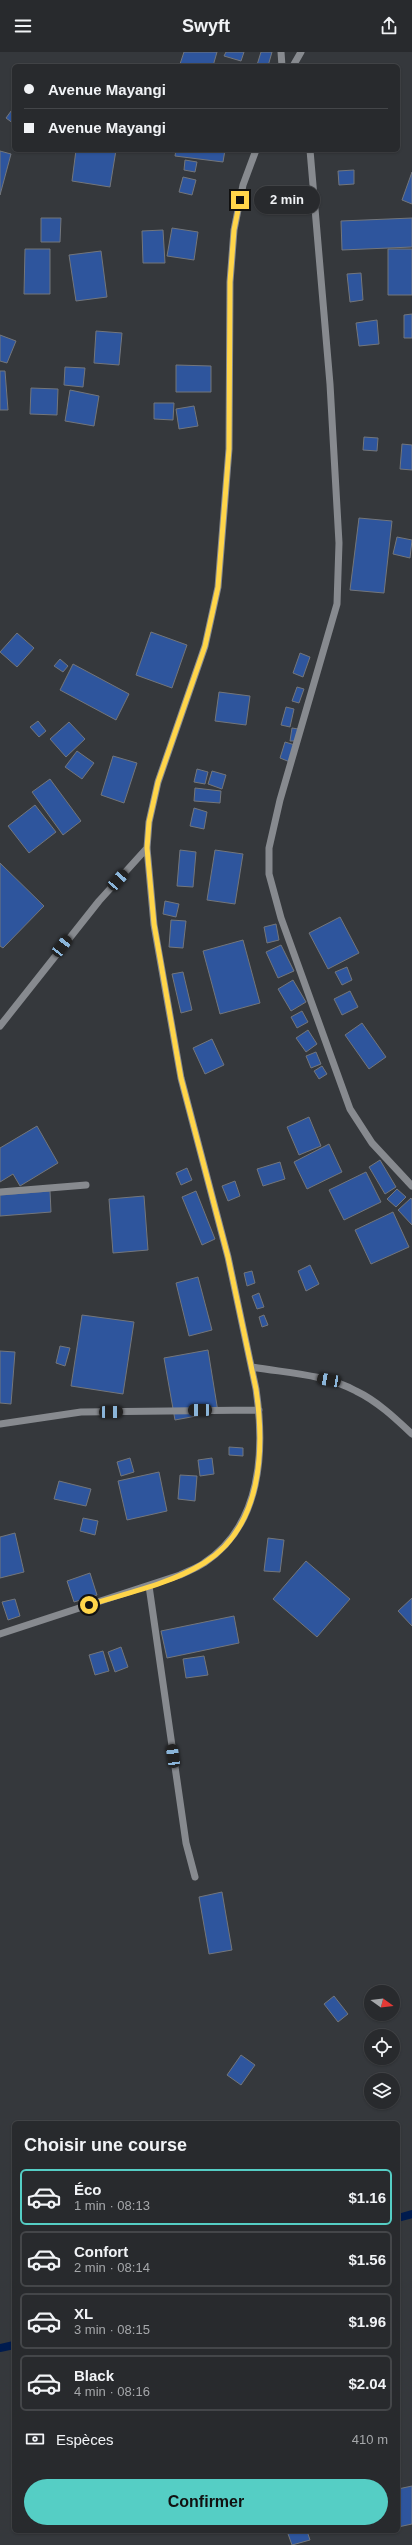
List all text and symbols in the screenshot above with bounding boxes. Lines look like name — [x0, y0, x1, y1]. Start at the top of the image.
icon: menu — [12, 15, 34, 37]
icon: share — [378, 15, 400, 37]
text: Swyft — [182, 16, 230, 36]
text: Avenue Mayangi — [48, 81, 166, 98]
text: Avenue Mayangi — [48, 119, 166, 136]
callout: 2 min — [254, 186, 320, 214]
route end — [231, 191, 249, 209]
text: 2 min — [270, 192, 304, 207]
car — [106, 867, 130, 893]
car — [50, 933, 74, 959]
car — [316, 1372, 342, 1388]
car — [188, 1404, 212, 1416]
car — [99, 1406, 123, 1418]
route start — [80, 1596, 98, 1614]
car — [165, 1743, 181, 1769]
north arrow — [364, 1985, 400, 2021]
map controls — [364, 1985, 400, 2109]
button: locate — [364, 2029, 400, 2065]
button: layers — [364, 2073, 400, 2109]
text: Choisir une course — [24, 2135, 187, 2155]
icon: car — [26, 2179, 62, 2215]
text: Éco — [74, 2181, 102, 2198]
text: $1.16 — [348, 2189, 386, 2206]
text: 1 min · 08:13 — [74, 2198, 150, 2213]
icon: car — [26, 2241, 62, 2277]
text: Confort — [74, 2243, 128, 2260]
text: $1.56 — [348, 2251, 386, 2268]
text: 2 min · 08:14 — [74, 2260, 150, 2275]
icon: car — [26, 2303, 62, 2339]
text: XL — [74, 2305, 93, 2322]
text: $1.96 — [348, 2313, 386, 2330]
text: 3 min · 08:15 — [74, 2322, 150, 2337]
icon: car — [26, 2365, 62, 2401]
text: Black — [74, 2367, 114, 2384]
text: $2.04 — [348, 2375, 386, 2392]
text: 4 min · 08:16 — [74, 2384, 150, 2399]
icon: cash — [24, 2428, 46, 2450]
text: Espèces — [56, 2431, 114, 2448]
text: 410 m — [352, 2432, 388, 2447]
button: Confirmer — [24, 2479, 388, 2525]

